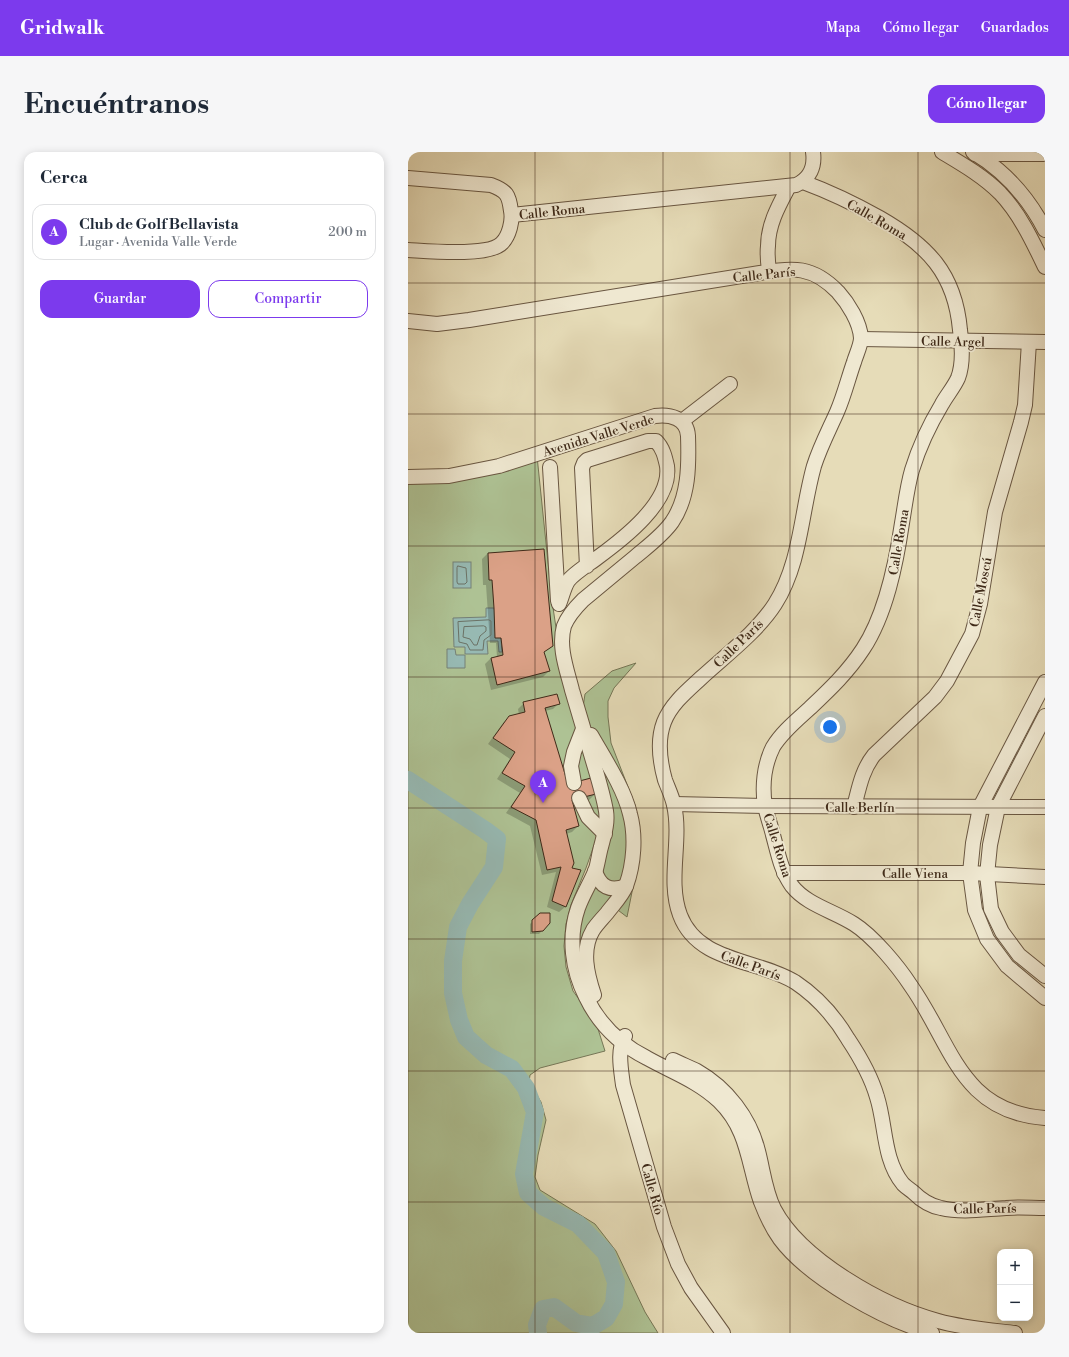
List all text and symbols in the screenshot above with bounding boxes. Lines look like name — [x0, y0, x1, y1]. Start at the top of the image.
text: Gridwalk — [20, 16, 104, 40]
text: Mapa — [826, 19, 860, 37]
text: Cómo llegar — [882, 19, 959, 37]
text: Guardados — [981, 19, 1049, 37]
button: Cómo llegar — [928, 85, 1045, 123]
text: Encuéntranos — [24, 87, 209, 122]
text: Cerca — [40, 167, 88, 189]
street label: Calle Roma — [844, 196, 910, 244]
street label: Calle Roma — [518, 201, 586, 223]
text: Club de Golf Bellavista — [79, 215, 239, 234]
text: A — [49, 224, 59, 240]
text: 200 m — [328, 224, 367, 240]
text: Lugar · Avenida Valle Verde — [79, 234, 237, 250]
street label: Calle París — [732, 264, 797, 286]
button: Guardar — [40, 280, 200, 318]
button: Compartir — [208, 280, 368, 318]
street label: Calle Argel — [921, 333, 985, 351]
street label: Avenida Valle Verde — [540, 411, 656, 461]
street label: Calle Roma — [885, 508, 913, 576]
street label: Calle Moscú — [966, 555, 996, 629]
street label: Calle París — [710, 616, 767, 671]
your location — [820, 717, 840, 737]
pin: A — [530, 770, 556, 803]
street label: Calle Berlín — [825, 800, 895, 816]
street label: Calle Roma — [759, 811, 795, 880]
street label: Calle Viena — [882, 866, 949, 882]
street label: Calle París — [718, 948, 783, 984]
street label: Calle Río — [637, 1162, 667, 1217]
street label: Calle París — [953, 1200, 1017, 1218]
map controls — [997, 1249, 1033, 1321]
button: + — [997, 1249, 1033, 1285]
button: − — [997, 1285, 1033, 1321]

